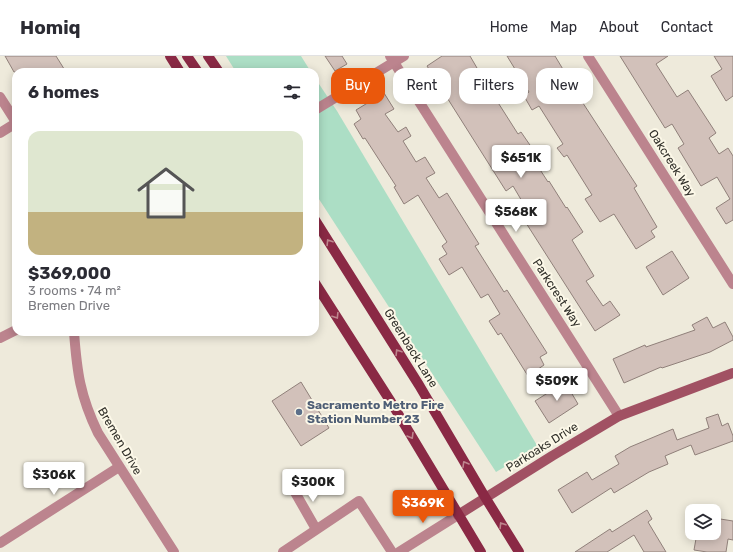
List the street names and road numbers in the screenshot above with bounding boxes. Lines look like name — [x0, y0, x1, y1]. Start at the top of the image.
street label: Oakcreek Way — [646, 127, 698, 199]
street label: Parkcrest Way — [530, 256, 584, 330]
street label: Greenback Lane — [381, 306, 441, 390]
street label: Bremen Drive — [95, 405, 145, 477]
street label: Parkoaks Drive — [503, 419, 581, 475]

